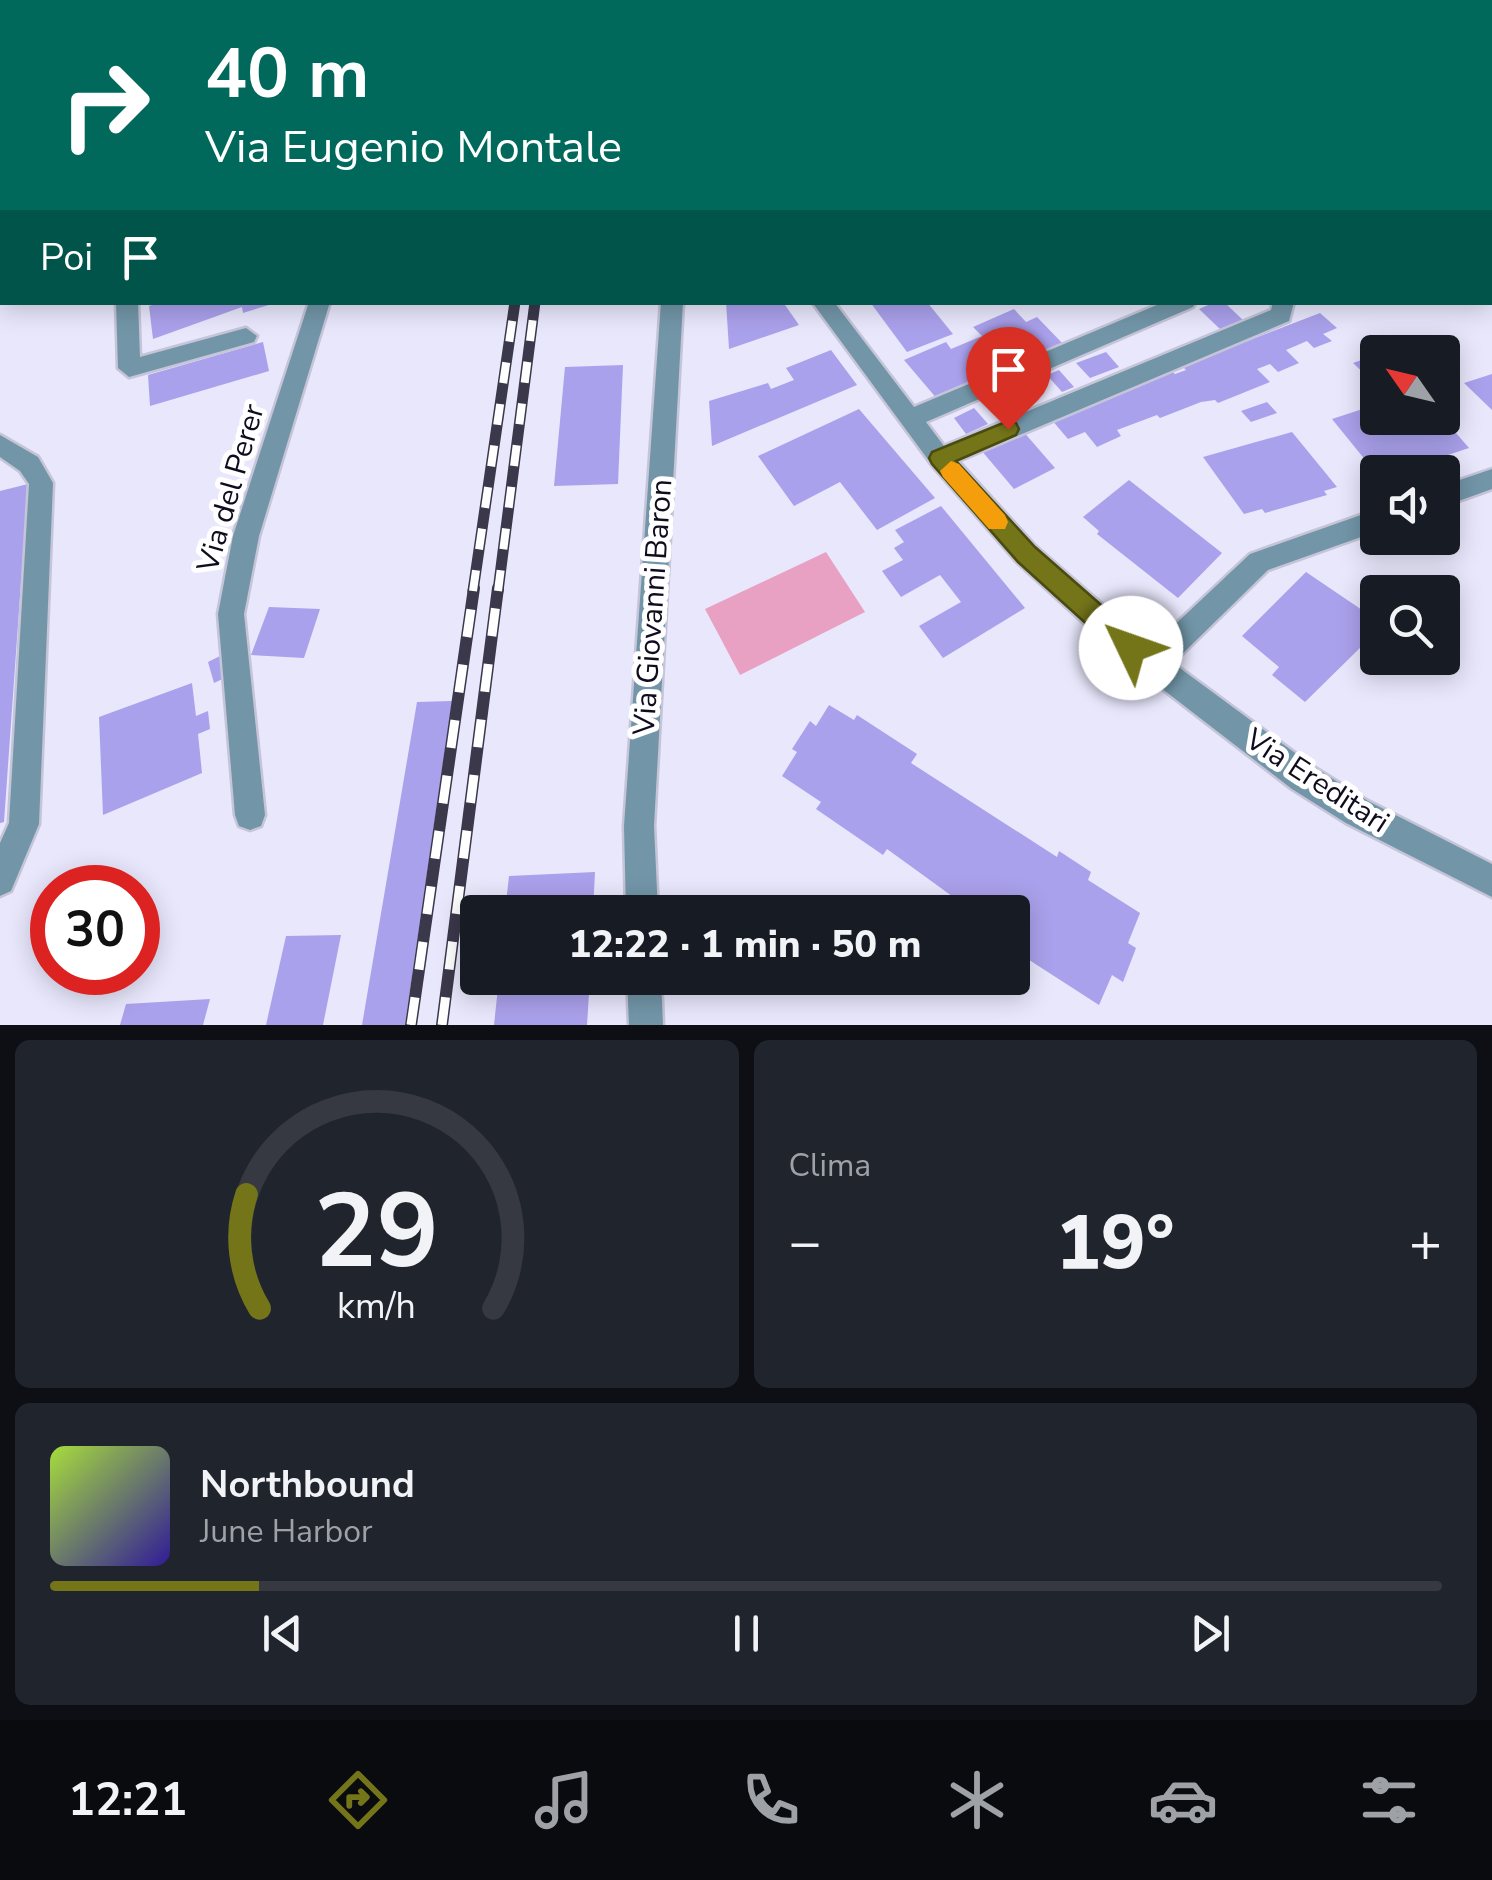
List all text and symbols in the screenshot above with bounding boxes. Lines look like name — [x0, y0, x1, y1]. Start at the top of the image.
text: 40 m — [205, 26, 369, 122]
icon: right — [40, 40, 170, 170]
text: Via Eugenio Montale — [205, 117, 622, 178]
icon: arrive — [113, 230, 168, 285]
text: Poi — [40, 232, 93, 283]
pin — [966, 327, 1051, 430]
north arrow — [1360, 335, 1460, 435]
map controls — [1360, 335, 1460, 675]
icon: arrive — [981, 342, 1036, 397]
street label: Via del Perer — [187, 399, 275, 578]
button: sound — [1360, 455, 1460, 555]
street label: Via Giovanni Baron — [624, 478, 682, 737]
button: search — [1360, 575, 1460, 675]
position arrow — [1079, 596, 1183, 700]
street label: Via Ereditari — [1236, 719, 1397, 843]
speed limit sign: 30 — [30, 865, 160, 995]
text: 12:22 · 1 min · 50 m — [569, 919, 921, 970]
text: Clima — [789, 1144, 871, 1187]
text: 29 — [314, 1161, 439, 1303]
text: 19° — [1056, 1192, 1175, 1294]
text: − — [789, 1205, 822, 1280]
text: + — [1409, 1205, 1442, 1280]
text: km/h — [337, 1282, 416, 1331]
text: Northbound — [200, 1459, 415, 1510]
text: June Harbor — [200, 1510, 372, 1553]
icon: previous — [255, 1606, 310, 1661]
icon: pause — [719, 1606, 774, 1661]
icon: next — [1183, 1606, 1238, 1661]
icon: directions — [323, 1765, 393, 1835]
icon: music — [529, 1765, 599, 1835]
icon: phone — [736, 1765, 806, 1835]
icon: climate — [942, 1765, 1012, 1835]
icon: car — [1148, 1765, 1218, 1835]
icon: filters — [1354, 1765, 1424, 1835]
text: 12:21 — [68, 1770, 187, 1831]

